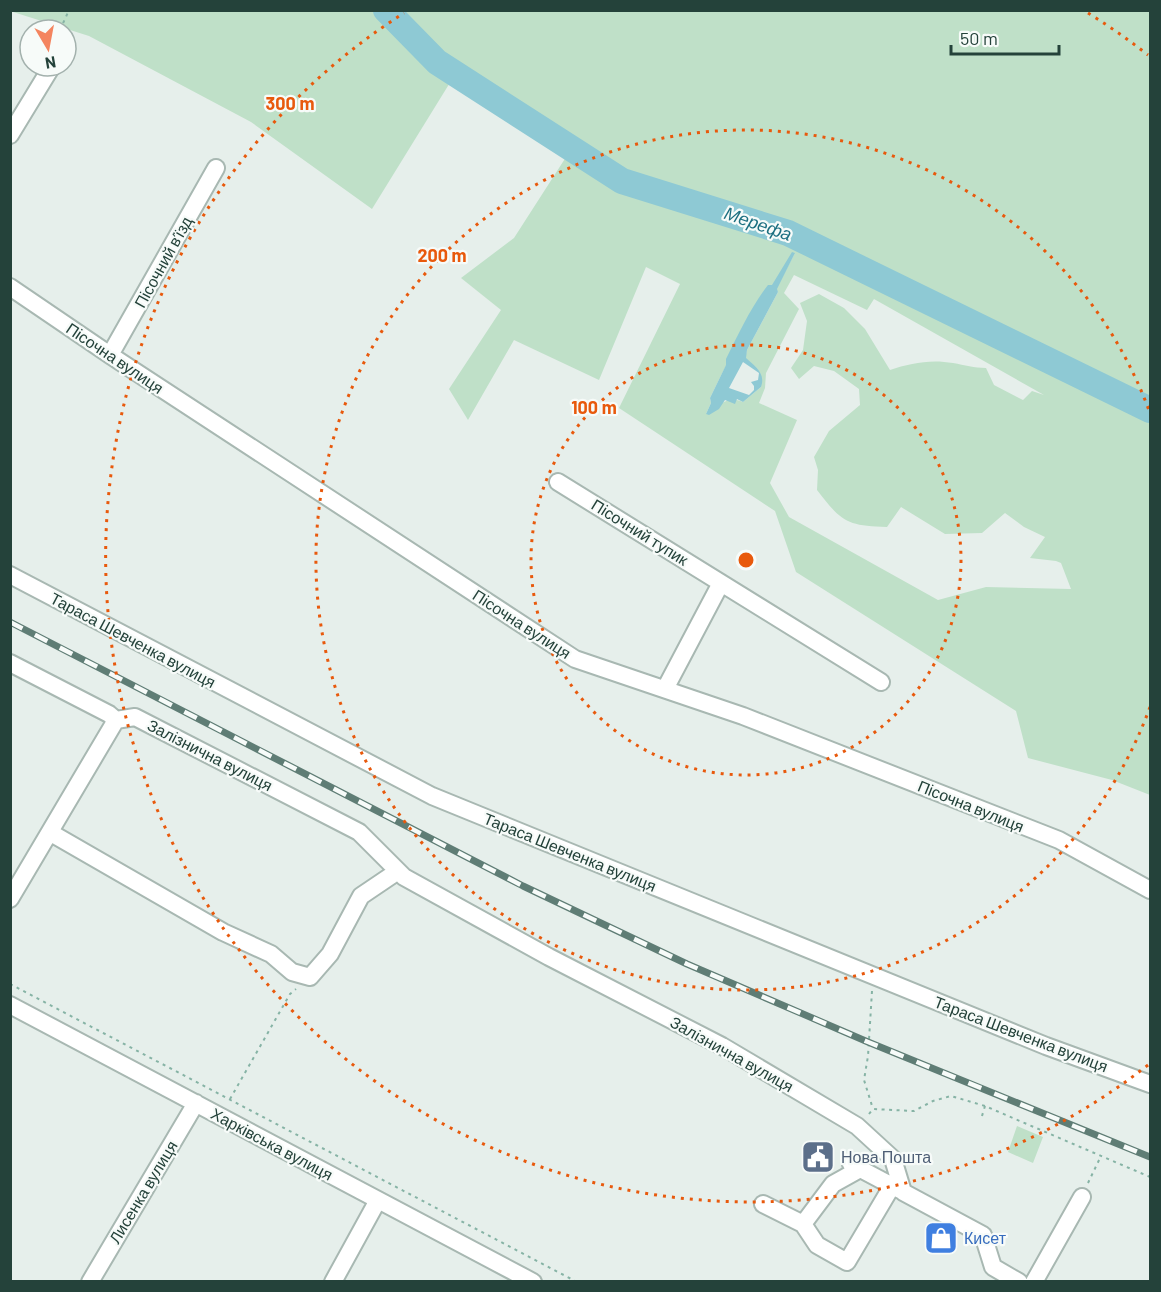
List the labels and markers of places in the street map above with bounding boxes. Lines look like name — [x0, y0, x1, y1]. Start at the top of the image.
centre of rings — [736, 550, 756, 570]
public building icon: Нова Пошта — [800, 1139, 836, 1175]
place label: Нова Пошта — [841, 1147, 931, 1166]
shop icon: Кисет — [923, 1220, 959, 1256]
place label: Кисет — [964, 1228, 1007, 1247]

